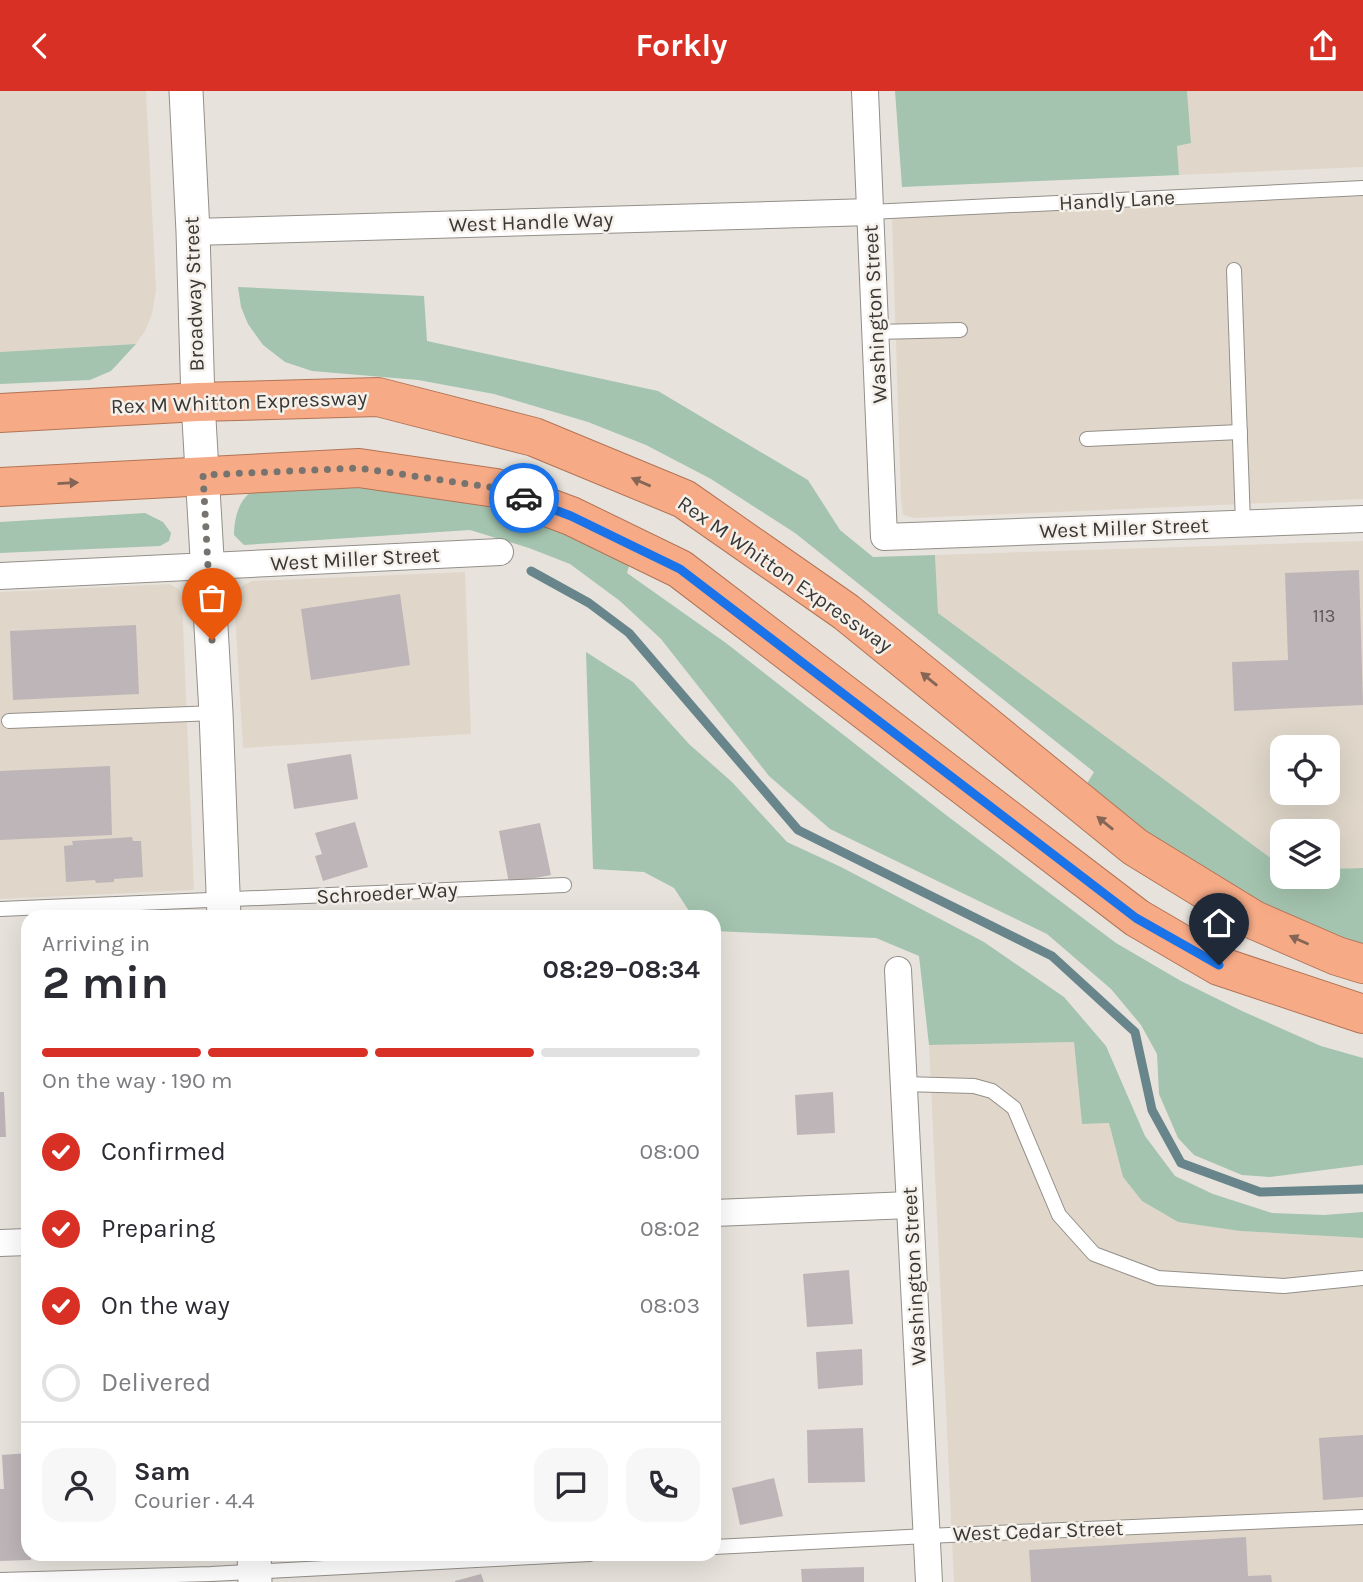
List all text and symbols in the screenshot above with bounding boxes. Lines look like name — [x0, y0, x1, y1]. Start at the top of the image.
icon: back — [21, 27, 59, 65]
text: Forkly — [636, 27, 727, 64]
icon: share — [1304, 27, 1342, 65]
street label: Handly Lane — [1058, 185, 1176, 215]
street label: West Handle Way — [448, 207, 614, 237]
street label: Broadway Street — [179, 216, 209, 372]
street label: Washington Street — [858, 224, 892, 404]
street label: Rex M Whitton Expressway — [110, 386, 368, 418]
courier — [489, 463, 559, 533]
one-way arrow — [631, 476, 652, 487]
one-way arrow — [57, 478, 79, 489]
icon: car — [505, 479, 543, 517]
street label: Rex M Whitton Expressway — [673, 491, 897, 658]
street label: West Miller Street — [1039, 513, 1209, 543]
street label: West Miller Street — [270, 543, 440, 575]
pin — [182, 568, 242, 640]
icon: bag — [193, 579, 231, 617]
house number: 113 — [1313, 605, 1335, 627]
one-way arrow — [920, 672, 938, 687]
map controls — [1270, 735, 1340, 889]
button: locate — [1270, 735, 1340, 805]
one-way arrow — [1097, 816, 1114, 831]
button: layers — [1270, 819, 1340, 889]
street label: Schroeder Way — [316, 877, 458, 909]
pin — [1189, 893, 1249, 965]
icon: home — [1200, 904, 1238, 942]
text: Arriving in — [42, 930, 150, 957]
one-way arrow — [1289, 934, 1310, 945]
text: 08:29–08:34 — [543, 954, 700, 985]
text: 2 min — [42, 956, 169, 1010]
text: On the way · 190 m — [42, 1067, 233, 1094]
icon: check — [42, 1133, 80, 1171]
text: Confirmed — [101, 1136, 226, 1167]
text: 08:00 — [640, 1138, 700, 1165]
street label: Washington Street — [897, 1186, 931, 1366]
icon: check — [42, 1210, 80, 1248]
text: Preparing — [101, 1213, 215, 1244]
text: 08:02 — [640, 1215, 700, 1242]
icon: check — [42, 1287, 80, 1325]
text: On the way — [101, 1290, 230, 1321]
text: 08:03 — [640, 1292, 700, 1319]
text: Delivered — [101, 1367, 211, 1398]
button: person — [42, 1448, 116, 1522]
button: chat — [534, 1448, 608, 1522]
button: phone — [626, 1448, 700, 1522]
text: Sam — [134, 1456, 190, 1487]
text: Courier · 4.4 — [134, 1487, 255, 1514]
street label: West Cedar Street — [952, 1516, 1124, 1546]

